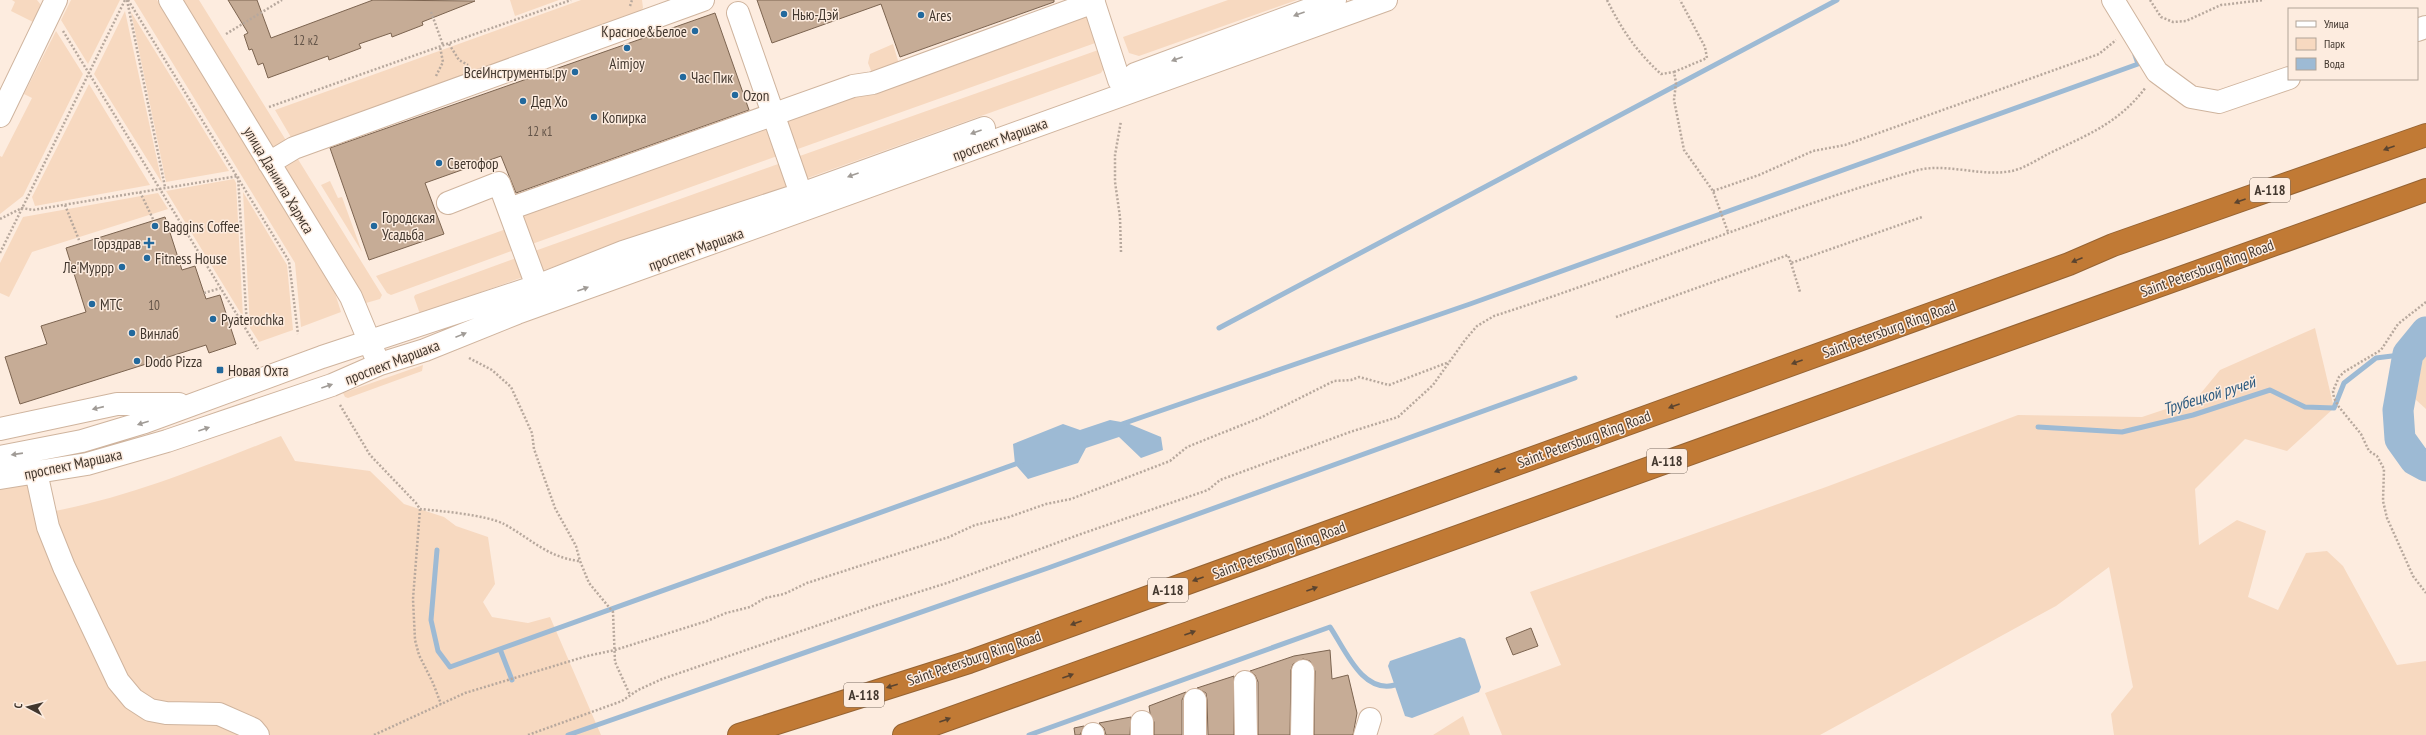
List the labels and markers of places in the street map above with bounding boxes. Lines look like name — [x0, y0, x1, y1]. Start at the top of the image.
place label: Нью-Дэй — [792, 5, 839, 24]
place label: Ares — [929, 6, 951, 25]
marker: Нью-Дэй — [779, 9, 789, 19]
marker: Ares — [916, 10, 926, 20]
place label: Красное&Белое — [601, 22, 687, 41]
marker: Красное&Белое — [690, 26, 700, 36]
marker: Aimjoy — [622, 43, 632, 53]
place label: Aimjoy — [609, 54, 645, 73]
place label: ВсеИнструменты.ру — [464, 63, 567, 82]
marker: ВсеИнструменты.ру — [570, 67, 580, 77]
place label: Час Пик — [691, 68, 733, 87]
marker: Час Пик — [678, 72, 688, 82]
place label: Ozon — [743, 86, 769, 105]
marker: Ozon — [730, 90, 740, 100]
place label: Дед Хо — [531, 92, 568, 111]
marker: Дед Хо — [518, 96, 528, 106]
place label: Копирка — [602, 108, 647, 127]
marker: Копирка — [589, 112, 599, 122]
place label: Светофор — [447, 154, 498, 173]
marker: Светофор — [434, 158, 444, 168]
place label: Городская Усадьба — [382, 208, 435, 244]
place label: Baggins Coffee — [163, 217, 240, 236]
marker: Baggins Coffee — [150, 221, 160, 231]
marker: Городская Усадьба — [369, 221, 379, 231]
place label: Горздрав — [94, 234, 141, 253]
marker: Горздрав — [144, 238, 154, 248]
place label: Fitness House — [155, 249, 227, 268]
marker: Fitness House — [142, 253, 152, 263]
place label: Ле'Муррр — [62, 258, 114, 277]
marker: Ле'Муррр — [117, 262, 127, 272]
place label: МТС — [100, 295, 123, 314]
marker: МТС — [87, 299, 97, 309]
place label: Pyaterochka — [221, 310, 284, 329]
marker: Pyaterochka — [208, 314, 218, 324]
place label: Винлаб — [140, 324, 179, 343]
marker: Винлаб — [127, 328, 137, 338]
place label: Dodo Pizza — [145, 352, 202, 371]
marker: Dodo Pizza — [132, 356, 142, 366]
place label: Новая Охта — [228, 361, 288, 380]
marker: Новая Охта — [215, 365, 225, 375]

